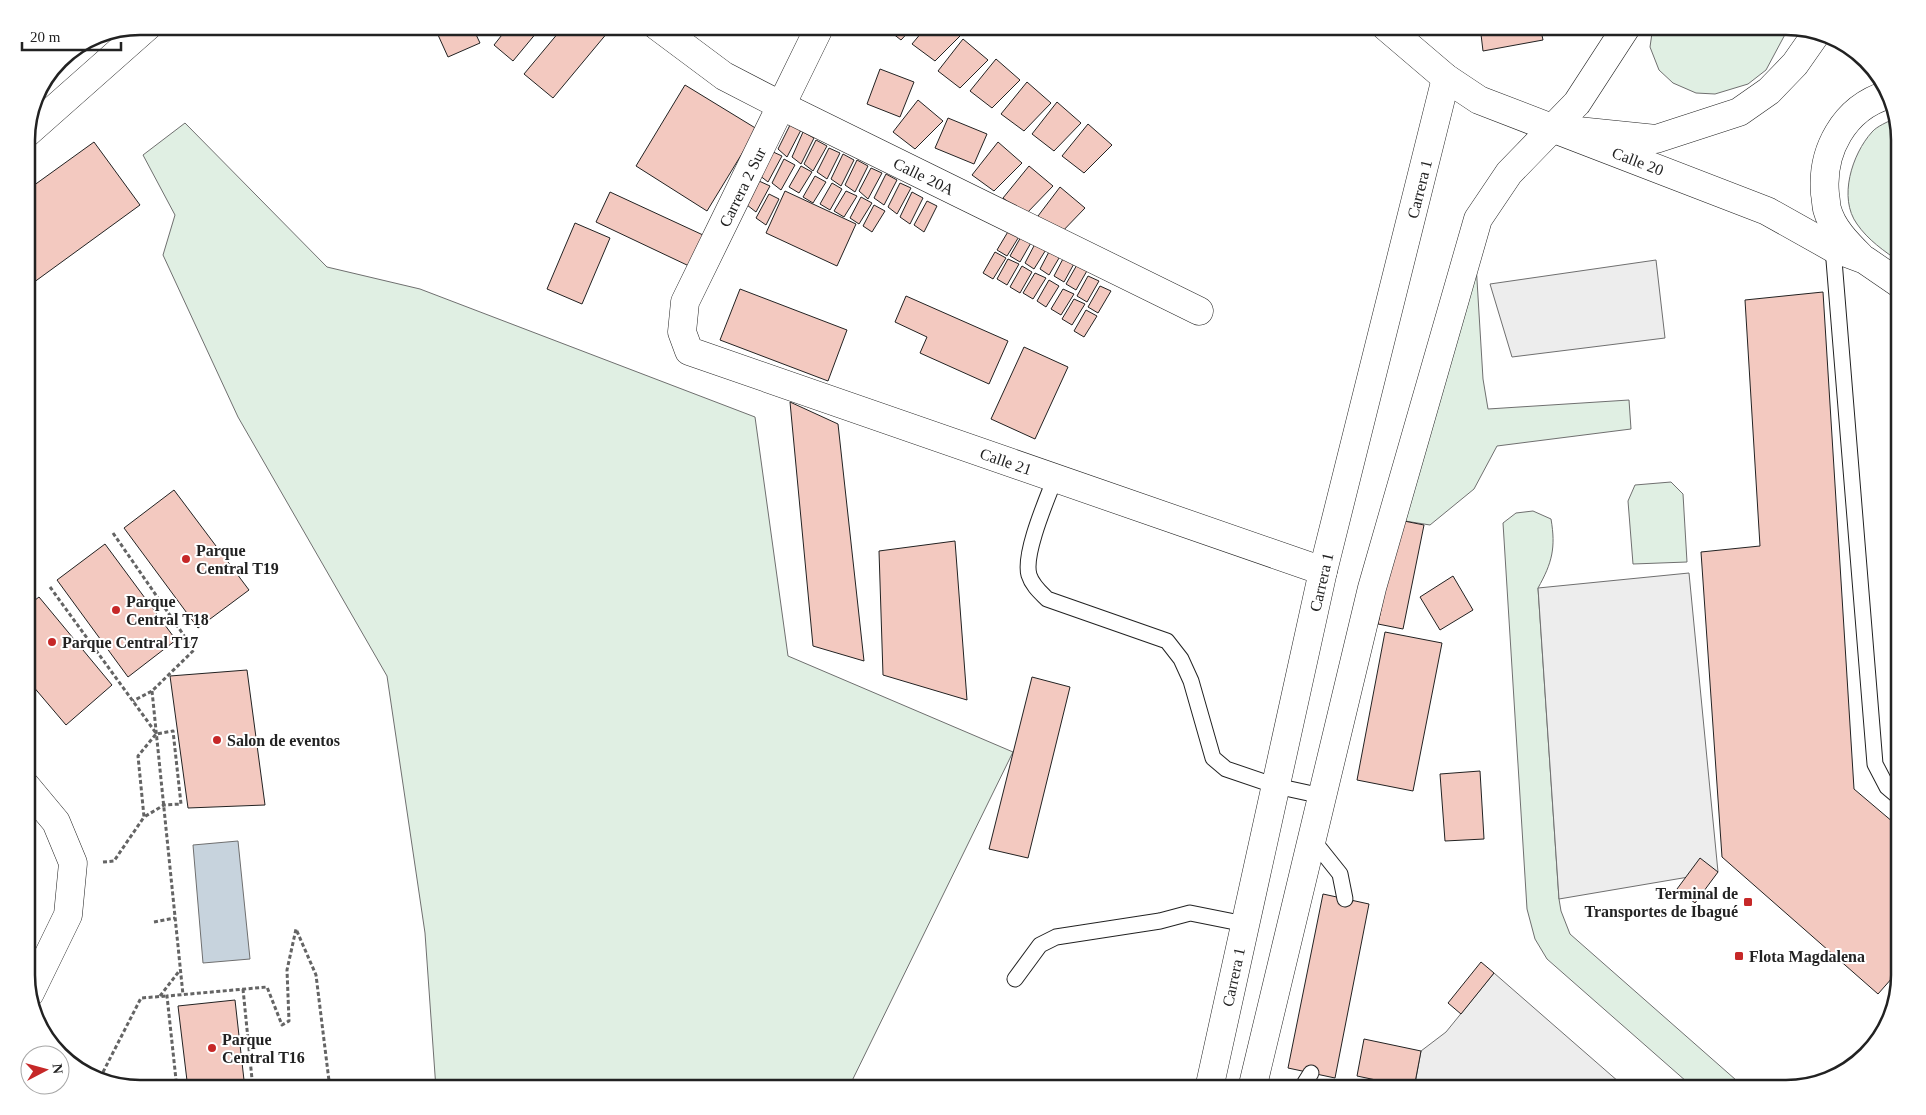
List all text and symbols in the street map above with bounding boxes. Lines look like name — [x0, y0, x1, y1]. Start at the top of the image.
scale bar — [22, 20, 121, 52]
text: 20 m — [30, 29, 61, 45]
street label: Carrera 2 Sur — [716, 144, 769, 230]
street label: Calle 20 — [1610, 144, 1666, 179]
street label: Calle 20A — [891, 154, 957, 199]
street label: Carrera 1 — [1404, 158, 1435, 220]
street label: Calle 21 — [978, 445, 1034, 478]
place label: Parque Central T19 — [196, 542, 279, 577]
street label: Carrera 1 — [1306, 551, 1337, 613]
marker: Parque Central T19 — [180, 553, 192, 565]
place label: Parque Central T18 — [126, 593, 209, 628]
marker: Parque Central T18 — [110, 604, 122, 616]
place label: Parque Central T17 — [62, 634, 198, 652]
marker: Parque Central T17 — [46, 636, 58, 648]
place label: Salon de eventos — [227, 732, 340, 749]
marker: Salon de eventos — [211, 734, 223, 746]
place label: Terminal de Transportes de Ibagué — [1585, 885, 1738, 921]
marker: Terminal de Transportes de Ibagué — [1742, 896, 1754, 908]
street label: Carrera 1 — [1219, 946, 1248, 1008]
place label: Flota Magdalena — [1749, 948, 1865, 966]
marker: Flota Magdalena — [1733, 950, 1745, 962]
place label: Parque Central T16 — [222, 1031, 305, 1066]
marker: Parque Central T16 — [206, 1042, 218, 1054]
north arrow — [20, 1045, 70, 1095]
text: N — [49, 1063, 65, 1075]

